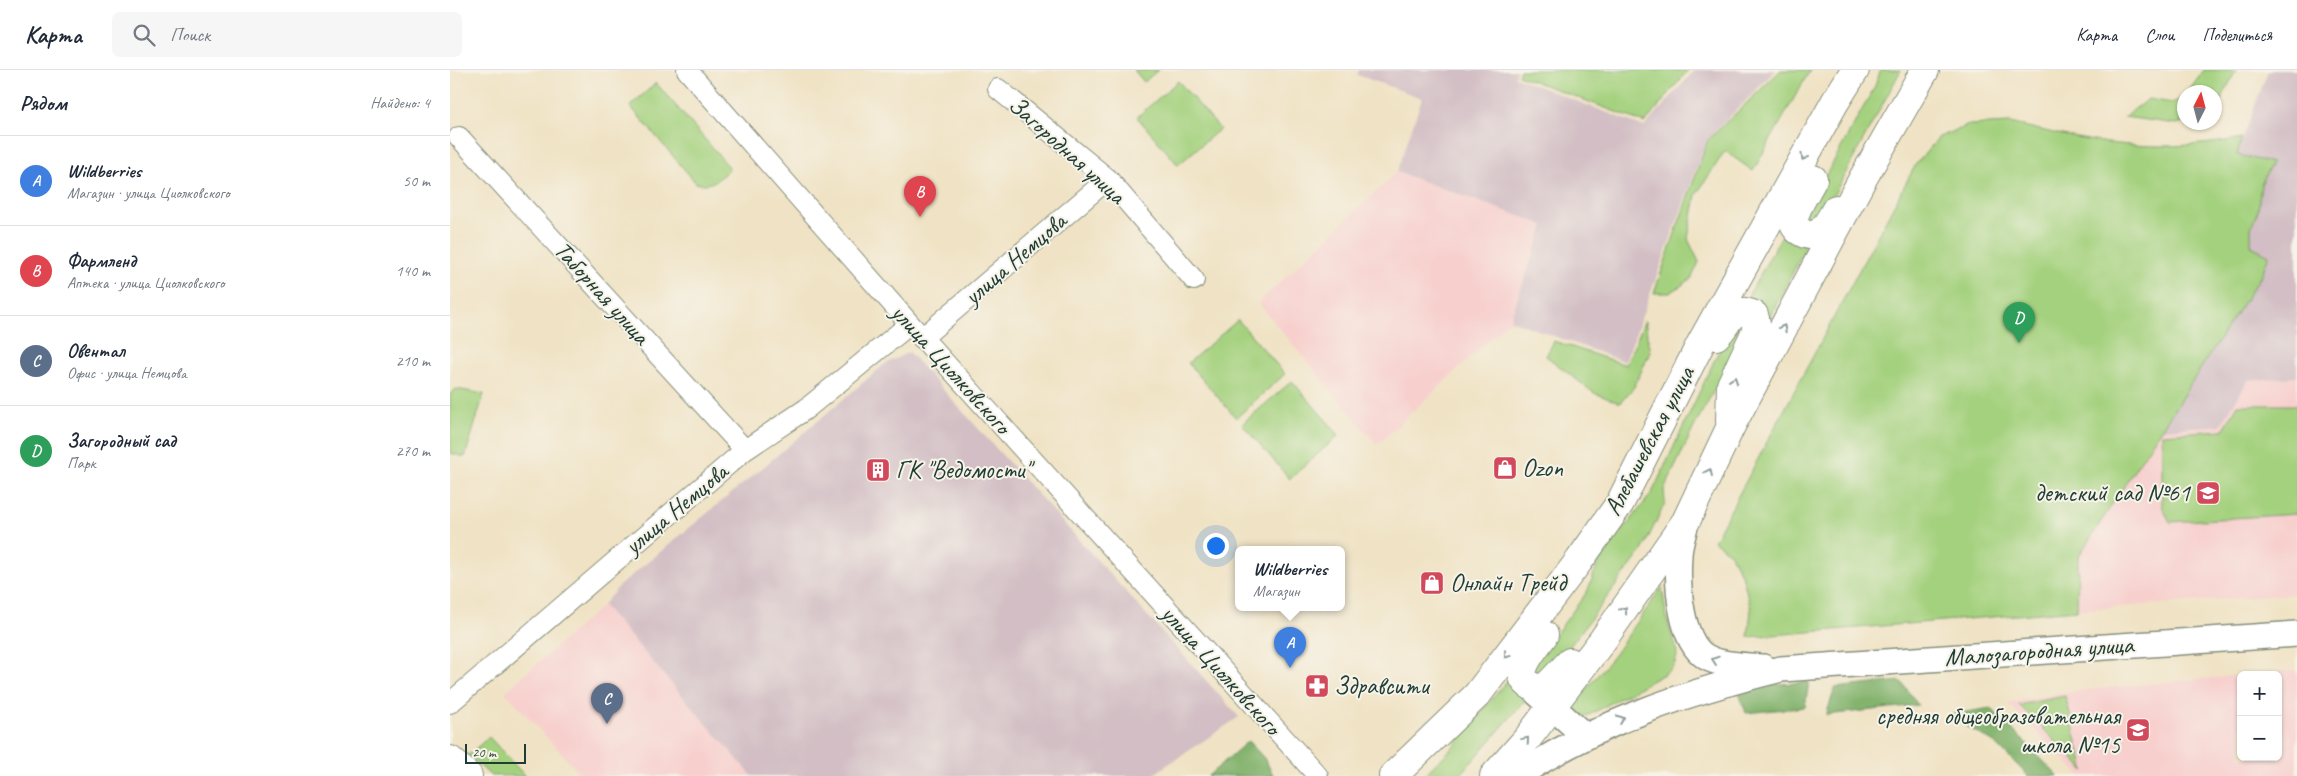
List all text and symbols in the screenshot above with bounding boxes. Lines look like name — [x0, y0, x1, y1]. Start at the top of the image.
search box — [112, 12, 462, 57]
text: Карта — [25, 20, 82, 50]
icon: search — [130, 21, 158, 49]
text: Поиск — [170, 23, 210, 47]
text: Карта — [2076, 24, 2117, 46]
text: Слои — [2145, 24, 2174, 46]
text: Поделиться — [2202, 24, 2272, 46]
north arrow — [2177, 85, 2222, 130]
street label: Загородная улица — [1002, 89, 1134, 212]
text: Рядом — [20, 90, 67, 116]
text: Найдено: 4 — [370, 93, 430, 113]
one-way arrow — [1801, 152, 1811, 161]
text: Wildberries — [67, 159, 141, 183]
text: A — [32, 171, 40, 191]
text: 50 m — [403, 171, 430, 191]
pin: B — [904, 176, 936, 217]
text: Магазин · улица Циолковского — [67, 183, 230, 203]
street label: улица Немцова — [955, 204, 1075, 314]
street label: Таборная улица — [547, 235, 658, 353]
text: Фармленд — [67, 249, 136, 273]
text: B — [32, 261, 40, 281]
text: 140 m — [396, 261, 430, 281]
text: Аптека · улица Циолковского — [67, 273, 224, 293]
street label: улица Циолковского — [883, 296, 1020, 443]
pin: D — [2003, 302, 2035, 343]
one-way arrow — [1777, 324, 1787, 333]
text: Овентал — [67, 339, 125, 363]
text: C — [32, 351, 40, 371]
text: 210 m — [396, 351, 430, 371]
street label: Алебашевская улица — [1596, 359, 1703, 521]
text: Офис · улица Немцова — [67, 363, 187, 383]
one-way arrow — [1728, 376, 1738, 385]
text: Загородный сад — [67, 429, 176, 453]
text: D — [31, 441, 41, 461]
text: 270 m — [396, 441, 430, 461]
place label: Ozon — [1522, 452, 1564, 484]
text: Парк — [67, 453, 96, 473]
street label: улица Немцова — [616, 454, 737, 563]
place label: ГК "Ведомости" — [896, 454, 1036, 486]
shop icon: Ozon — [1492, 455, 1518, 481]
building icon: ГК "Ведомости" — [865, 457, 891, 483]
one-way arrow — [1703, 468, 1713, 477]
place label: детский сад №61 — [2035, 477, 2192, 509]
school or university icon: детский сад №61 — [2195, 480, 2221, 506]
your location — [1203, 533, 1229, 559]
popup — [1235, 546, 1345, 611]
text: Wildberries — [1253, 557, 1327, 581]
place label: Онлайн Трейд — [1450, 567, 1568, 599]
shop icon: Онлайн Трейд — [1419, 570, 1445, 596]
text: Магазин — [1253, 581, 1300, 601]
street label: улица Циолковского — [1153, 597, 1290, 744]
one-way arrow — [1618, 606, 1627, 616]
pin: A — [1274, 627, 1306, 668]
street label: Малозагородная улица — [1944, 628, 2137, 674]
one-way arrow — [1505, 649, 1513, 658]
one-way arrow — [1712, 656, 1720, 666]
place label: Здравсити — [1334, 670, 1430, 702]
map controls — [2237, 671, 2282, 761]
button: + — [2237, 671, 2282, 716]
pharmacy icon: Здравсити — [1304, 673, 1330, 699]
pin: C — [591, 683, 623, 724]
place label: средняя общеобразовательная школа №15 — [1876, 700, 2122, 761]
one-way arrow — [1616, 715, 1625, 725]
button: − — [2237, 716, 2282, 761]
school or university icon: средняя общеобразовательная школа №15 — [2125, 717, 2151, 743]
one-way arrow — [1521, 736, 1530, 745]
scale bar — [465, 741, 526, 764]
text: 20 m — [472, 744, 496, 761]

